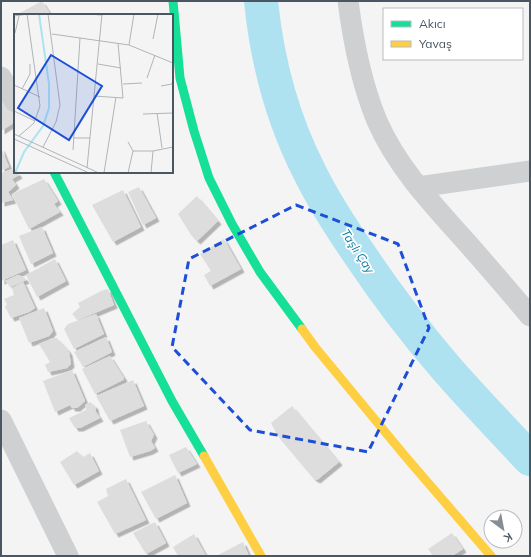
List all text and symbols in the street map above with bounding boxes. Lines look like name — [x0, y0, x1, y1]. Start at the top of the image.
legend — [383, 8, 523, 60]
inset map — [14, 14, 173, 173]
text: Akıcı — [419, 16, 446, 31]
text: Yavaş — [418, 36, 452, 51]
water label: Taşlı Çay — [338, 226, 378, 277]
north arrow — [483, 509, 523, 549]
text: K — [501, 530, 515, 546]

